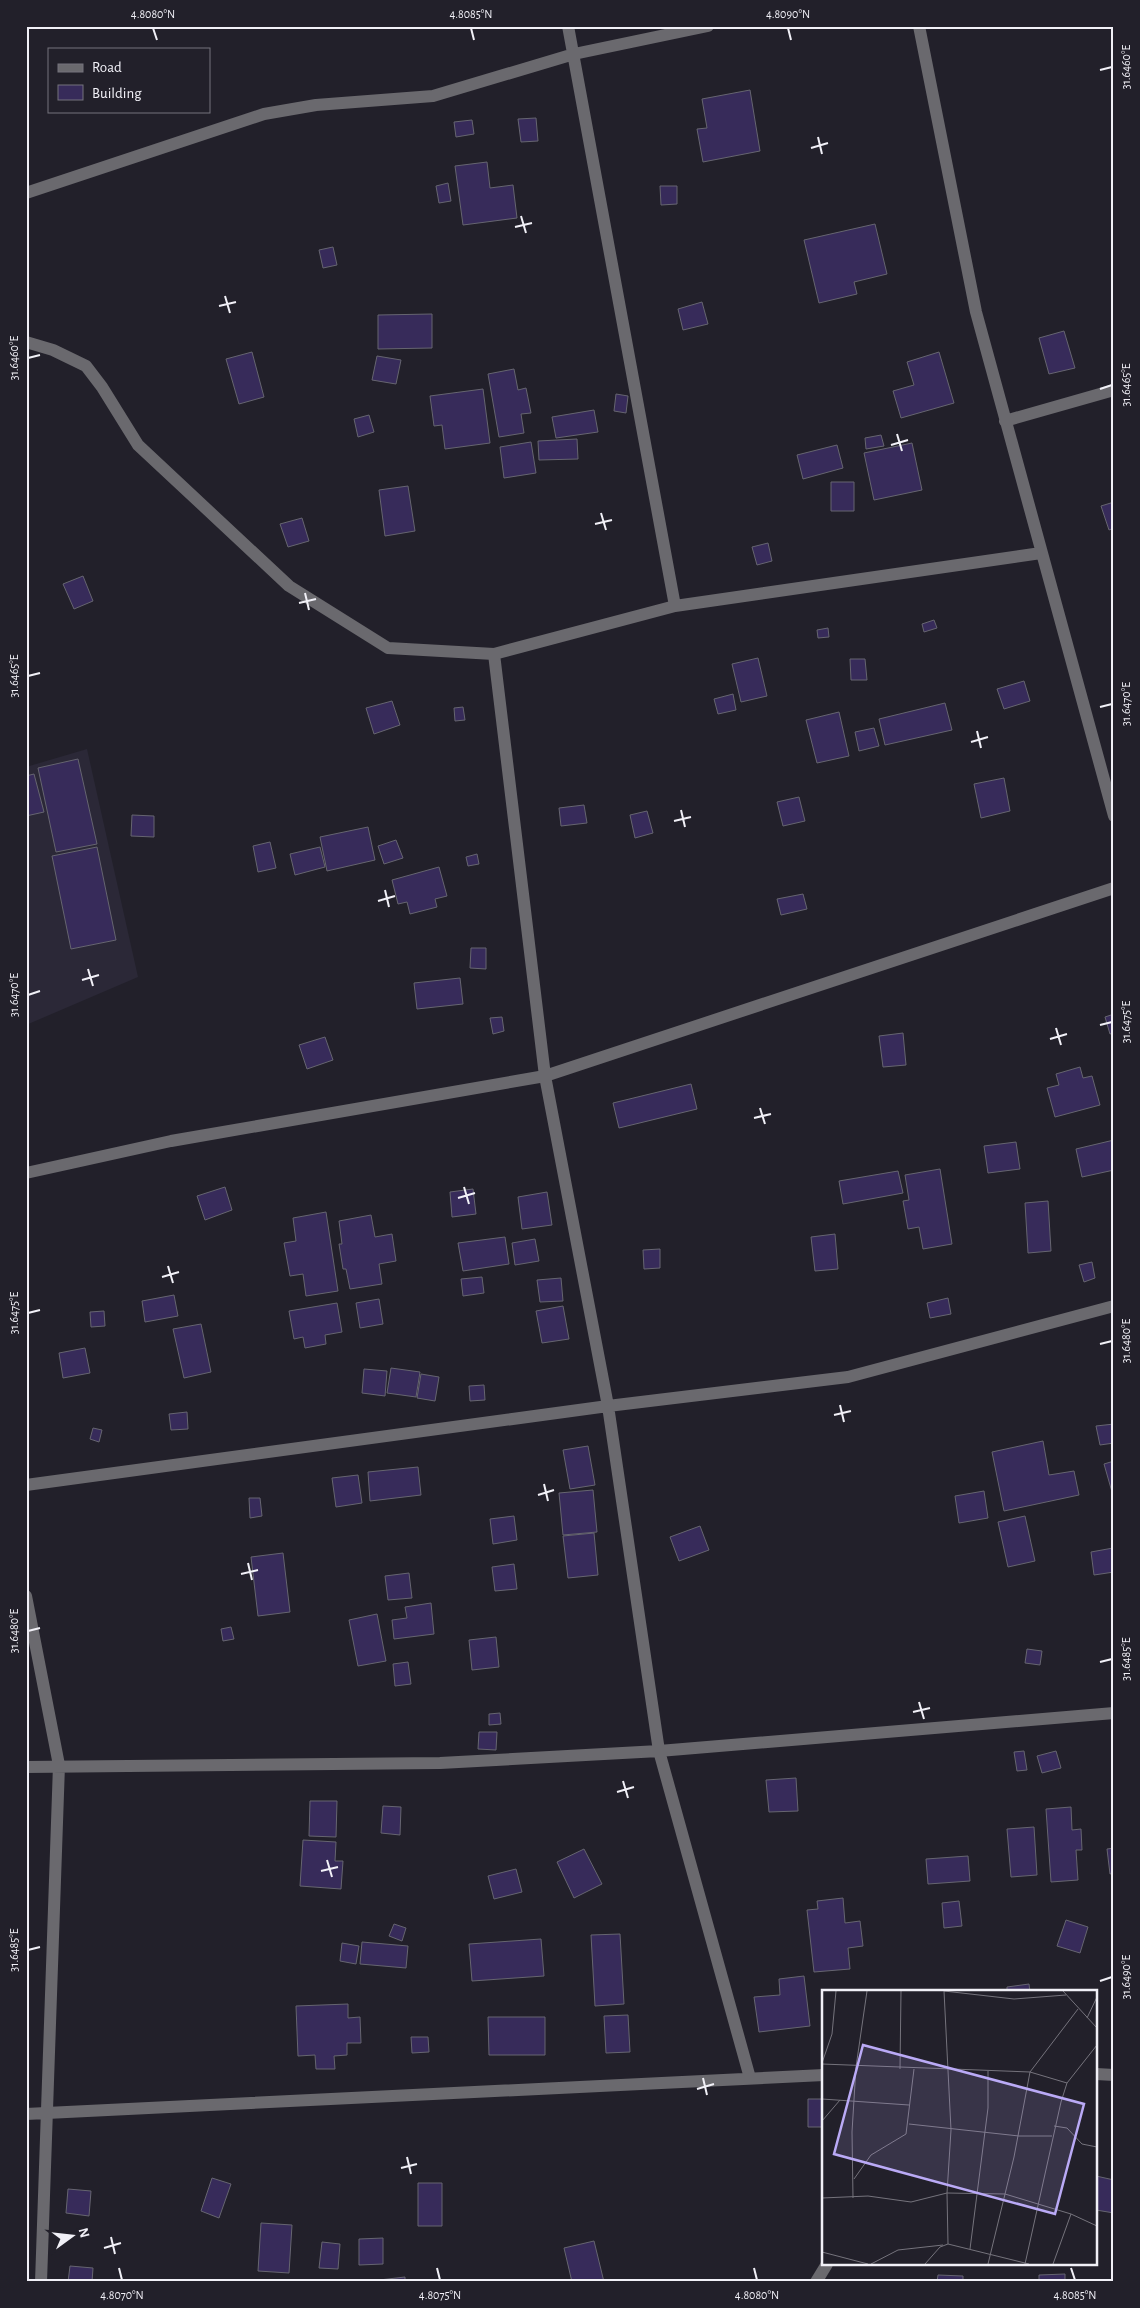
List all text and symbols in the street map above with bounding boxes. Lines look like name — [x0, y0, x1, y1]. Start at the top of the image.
text: 4.8080°N — [131, 8, 175, 20]
text: 4.8085°N — [450, 8, 492, 20]
text: 4.8090°N — [766, 8, 810, 20]
text: 31.6460°E — [1120, 45, 1132, 89]
legend — [48, 48, 210, 112]
text: Road — [92, 60, 122, 75]
text: Building — [92, 86, 142, 101]
text: 31.6460°E — [8, 336, 20, 380]
text: 31.6465°E — [1120, 363, 1132, 407]
text: 31.6465°E — [8, 654, 20, 698]
text: 31.6470°E — [1120, 682, 1132, 726]
text: 31.6470°E — [8, 973, 20, 1017]
text: 31.6475°E — [1120, 1001, 1132, 1043]
text: 31.6475°E — [8, 1292, 20, 1334]
text: 31.6480°E — [1120, 1319, 1132, 1363]
text: 31.6480°E — [8, 1609, 20, 1653]
text: 31.6485°E — [1120, 1637, 1132, 1681]
text: 31.6485°E — [8, 1928, 20, 1972]
text: 31.6490°E — [1120, 1955, 1132, 1999]
inset map — [822, 1990, 1098, 2266]
north arrow — [48, 2210, 98, 2260]
text: N — [76, 2226, 92, 2239]
text: 4.8070°N — [100, 2289, 144, 2301]
text: 4.8075°N — [419, 2289, 461, 2301]
text: 4.8080°N — [735, 2289, 779, 2301]
text: 4.8085°N — [1054, 2289, 1096, 2301]

